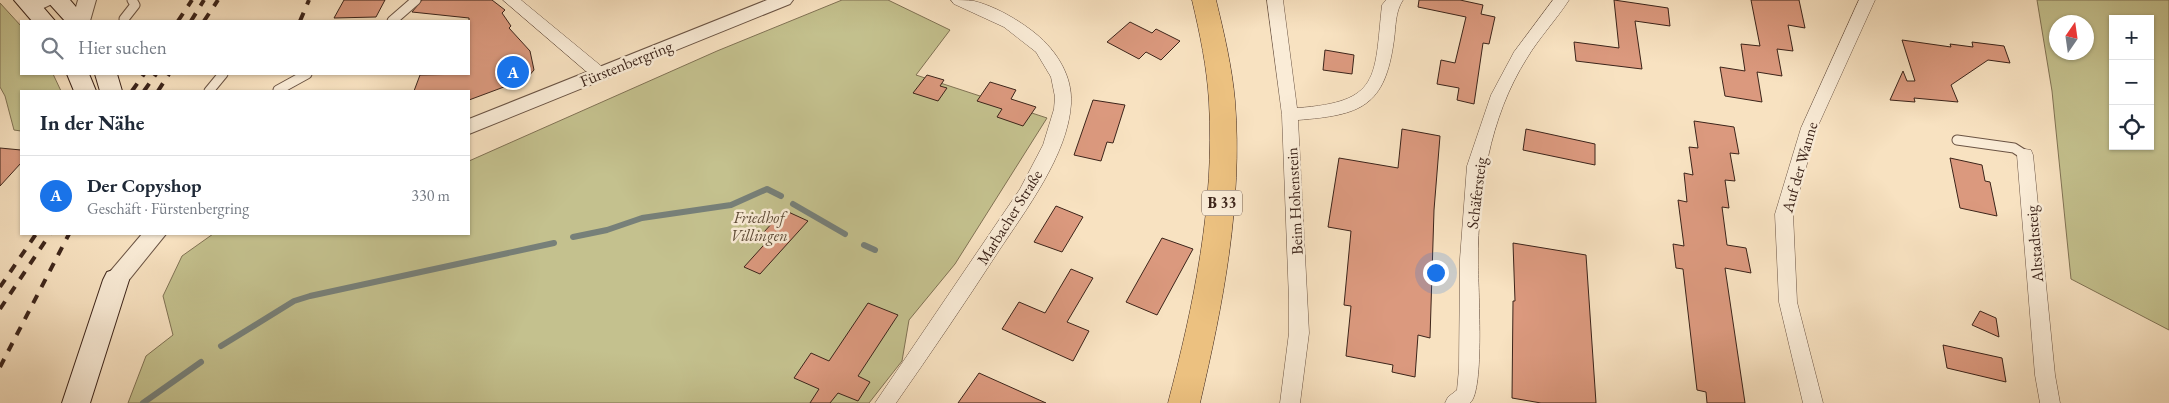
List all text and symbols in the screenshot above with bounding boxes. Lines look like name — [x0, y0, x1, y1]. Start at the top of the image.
north arrow — [2049, 15, 2094, 60]
map controls — [2109, 15, 2154, 150]
button: + — [2109, 15, 2154, 60]
search box — [20, 20, 470, 75]
icon: search — [38, 34, 66, 62]
text: Hier suchen — [78, 35, 167, 60]
street label: Fürstenbergring — [577, 35, 677, 92]
pin: A — [497, 53, 529, 91]
button: − — [2109, 60, 2154, 105]
button: locate — [2109, 105, 2154, 150]
text: In der Nähe — [40, 109, 145, 136]
street label: Auf der Wanne — [1776, 119, 1822, 216]
street label: Beim Hohenstein — [1281, 146, 1308, 255]
street label: Schäfersteig — [1462, 155, 1491, 230]
street label: Marbacher Straße — [972, 166, 1047, 269]
text: Der Copyshop — [87, 173, 202, 198]
text: A — [50, 185, 62, 206]
text: 330 m — [411, 185, 450, 206]
road number: B 33 — [1202, 190, 1242, 216]
text: Geschäft · Fürstenbergring — [87, 198, 249, 219]
street label: Altstadtsteig — [2021, 204, 2048, 284]
park label: Friedhof Villingen — [730, 207, 788, 246]
your location — [1423, 260, 1449, 286]

